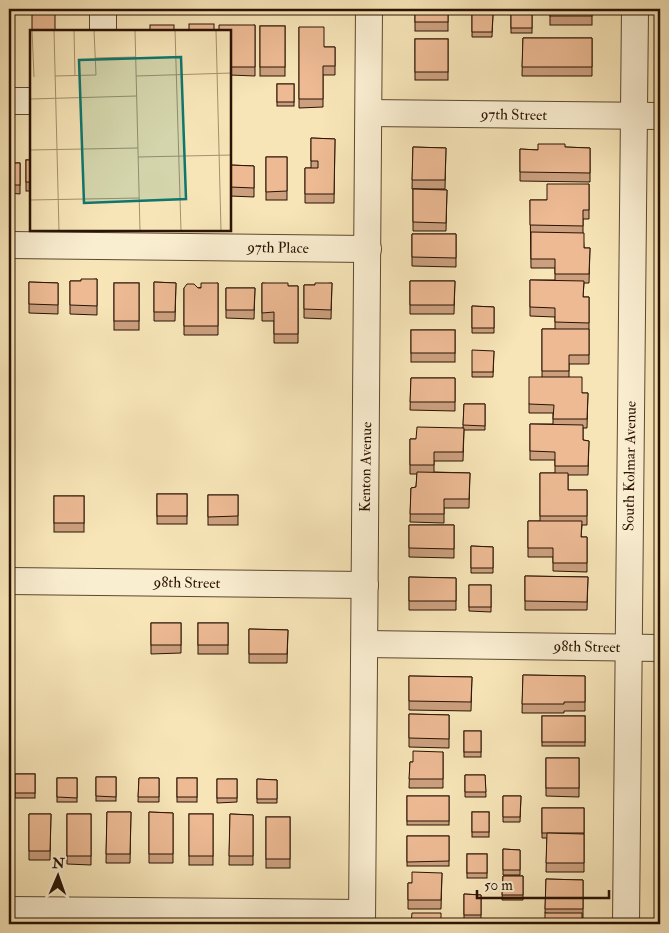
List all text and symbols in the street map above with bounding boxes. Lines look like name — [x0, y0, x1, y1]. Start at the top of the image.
inset map — [30, 30, 231, 231]
street label: 97th Street — [480, 105, 548, 125]
street label: 97th Place — [246, 238, 309, 258]
street label: South Kolmar Avenue — [619, 401, 641, 531]
street label: Kenton Avenue — [356, 422, 376, 512]
street label: 98th Street — [152, 573, 221, 593]
street label: 98th Street — [552, 637, 621, 657]
north arrow — [32, 850, 82, 900]
text: N — [51, 855, 65, 872]
scale bar — [477, 868, 609, 900]
text: 50 m — [484, 876, 513, 895]

